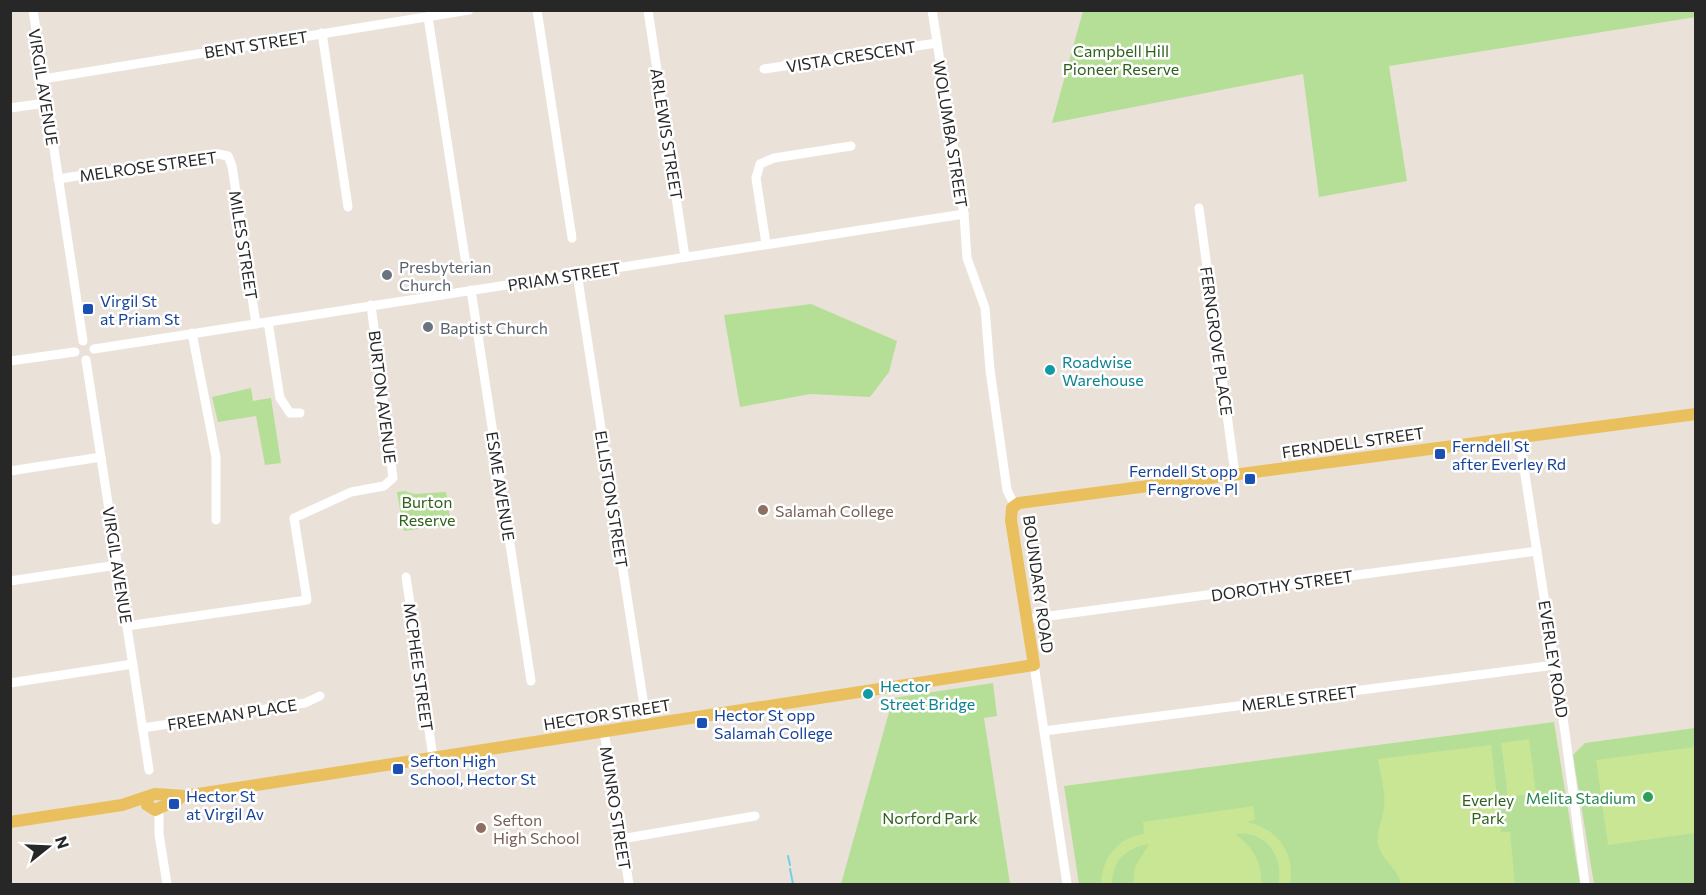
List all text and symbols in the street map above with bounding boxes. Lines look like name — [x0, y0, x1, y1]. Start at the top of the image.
street label: BENT STREET — [203, 26, 309, 62]
street label: VIRGIL AVENUE — [25, 27, 63, 147]
street label: VISTA CRESCENT — [785, 36, 917, 76]
park label: Campbell Hill Pioneer Reserve — [1063, 41, 1179, 78]
street label: WOLUMBA STREET — [930, 59, 972, 209]
street label: ARLEWIS STREET — [647, 67, 687, 201]
street label: MELROSE STREET — [78, 147, 218, 185]
street label: MILES STREET — [226, 189, 262, 301]
place label: Presbyterian Church — [399, 257, 491, 294]
street label: PRIAM STREET — [506, 258, 622, 294]
street label: FERNGROVE PLACE — [1197, 265, 1237, 417]
marker: Presbyterian Church — [380, 268, 394, 282]
place label: Virgil St at Priam St — [100, 291, 180, 328]
marker: Virgil St at Priam St — [81, 302, 95, 316]
place label: Baptist Church — [440, 318, 548, 337]
marker: Baptist Church — [421, 320, 435, 334]
street label: BURTON AVENUE — [365, 329, 401, 465]
place label: Roadwise Warehouse — [1062, 352, 1144, 389]
marker: Roadwise Warehouse — [1043, 363, 1057, 377]
street label: FERNDELL STREET — [1281, 423, 1425, 461]
street label: ELLISTON STREET — [592, 429, 632, 569]
street label: ESME AVENUE — [483, 430, 519, 542]
place label: Ferndell St after Everley Rd — [1452, 436, 1566, 473]
marker: Ferndell St after Everley Rd — [1433, 447, 1447, 461]
place label: Ferndell St opp Ferngrove Pl — [1129, 461, 1238, 498]
marker: Ferndell St opp Ferngrove Pl — [1243, 472, 1257, 486]
park label: Burton Reserve — [398, 492, 456, 529]
place label: Salamah College — [775, 501, 894, 520]
marker: Salamah College — [756, 503, 770, 517]
street label: VIRGIL AVENUE — [99, 505, 137, 625]
street label: BOUNDARY ROAD — [1020, 514, 1058, 654]
street label: DOROTHY STREET — [1210, 566, 1354, 604]
street label: EVERLEY ROAD — [1535, 599, 1573, 719]
street label: MCPHEE STREET — [401, 602, 437, 732]
place label: Hector Street Bridge — [880, 676, 975, 713]
street label: MERLE STREET — [1240, 681, 1358, 715]
marker: Hector Street Bridge — [861, 687, 875, 701]
street label: FREEMAN PLACE — [166, 694, 298, 734]
street label: HECTOR STREET — [542, 695, 672, 733]
place label: Hector St opp Salamah College — [714, 705, 833, 742]
marker: Hector St opp Salamah College — [695, 716, 709, 730]
street label: MUNRO STREET — [597, 745, 635, 871]
place label: Sefton High School, Hector St — [410, 751, 536, 788]
marker: Sefton High School, Hector St — [391, 762, 405, 776]
place label: Hector St at Virgil Av — [186, 786, 264, 823]
place label: Melita Stadium — [1526, 788, 1636, 807]
park label: Everley Park — [1462, 790, 1514, 827]
marker: Melita Stadium — [1641, 790, 1655, 804]
marker: Hector St at Virgil Av — [167, 797, 181, 811]
park label: Norford Park — [882, 808, 978, 827]
place label: Sefton High School — [493, 810, 580, 847]
north arrow — [18, 817, 78, 877]
marker: Sefton High School — [474, 821, 488, 835]
text: N — [52, 834, 74, 851]

